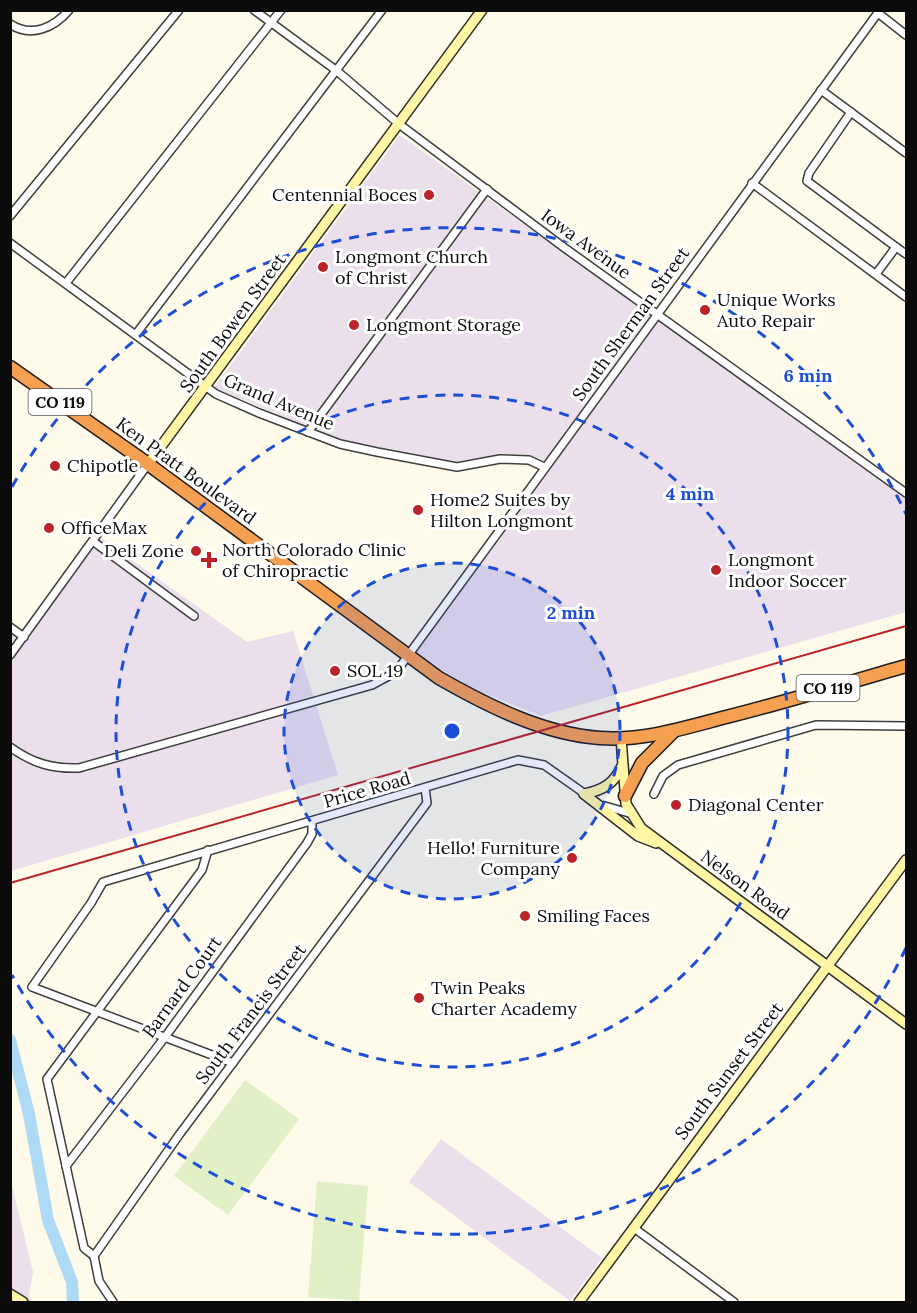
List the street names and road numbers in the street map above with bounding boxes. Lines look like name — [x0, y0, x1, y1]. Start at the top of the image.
street label: Iowa Avenue — [537, 203, 636, 284]
street label: South Sherman Street — [567, 242, 694, 405]
street label: South Bowen Street — [174, 249, 291, 397]
street label: Grand Avenue — [220, 368, 338, 435]
road number: CO 119 — [28, 389, 92, 415]
street label: Ken Pratt Boulevard — [112, 412, 261, 529]
road number: CO 119 — [796, 675, 860, 701]
street label: Price Road — [321, 766, 413, 813]
street label: Nelson Road — [696, 845, 794, 925]
street label: Barnard Court — [137, 931, 226, 1042]
street label: South Francis Street — [190, 939, 311, 1089]
street label: South Sunset Street — [669, 997, 788, 1144]

